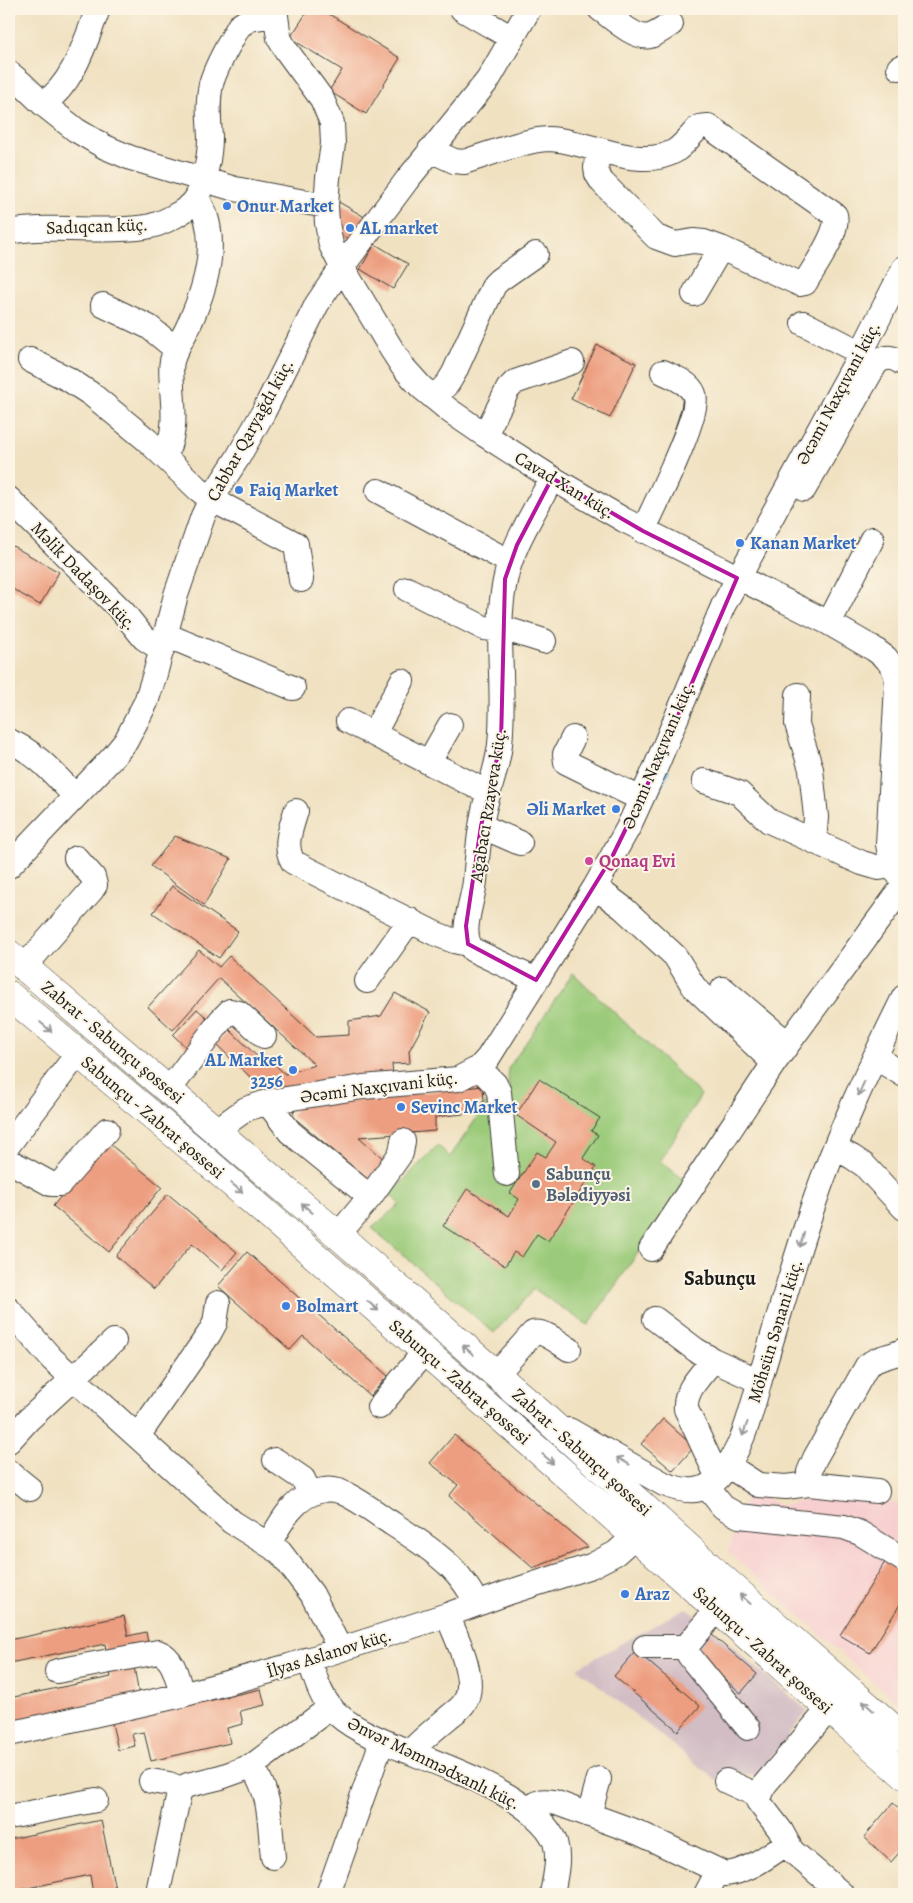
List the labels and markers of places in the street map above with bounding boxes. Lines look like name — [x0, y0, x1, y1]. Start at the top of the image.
place label: Onur Market — [237, 194, 334, 218]
marker: Onur Market — [221, 200, 233, 212]
place label: AL market — [359, 216, 438, 240]
marker: AL market — [344, 222, 356, 234]
place label: Faiq Market — [249, 478, 338, 502]
marker: Faiq Market — [233, 484, 245, 496]
place label: Kanan Market — [750, 531, 857, 555]
marker: Kanan Market — [734, 537, 746, 549]
place label: Əli Market — [527, 797, 606, 821]
marker: Əli Market — [610, 803, 622, 815]
place label: Qonaq Evi — [599, 849, 676, 873]
marker: Qonaq Evi — [583, 855, 595, 867]
place label: AL Market 3256 — [204, 1048, 283, 1093]
marker: AL Market 3256 — [287, 1064, 299, 1076]
place label: Sevinc Market — [411, 1095, 518, 1119]
marker: Sevinc Market — [395, 1101, 407, 1113]
place label: Sabunçu Bələdiyyəsi — [546, 1162, 631, 1207]
marker: Sabunçu Bələdiyyəsi — [530, 1178, 542, 1190]
place label: Bolmart — [296, 1294, 358, 1318]
marker: Bolmart — [280, 1300, 292, 1312]
place label: Araz — [634, 1582, 670, 1606]
marker: Araz — [619, 1588, 631, 1600]

